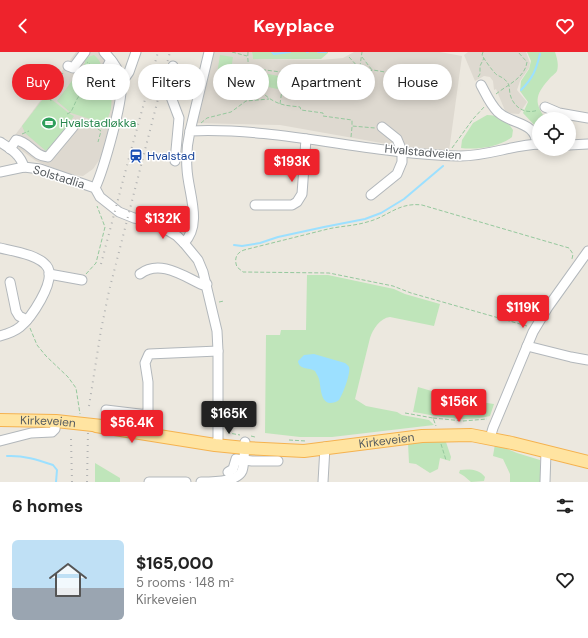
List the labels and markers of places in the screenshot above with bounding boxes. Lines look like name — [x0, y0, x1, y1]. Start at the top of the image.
sports icon: Hvalstadløkka — [41, 115, 57, 131]
place label: Hvalstadløkka — [60, 115, 136, 131]
station icon: Hvalstad — [128, 148, 144, 164]
place label: Hvalstad — [147, 148, 195, 164]
pin: $193K — [264, 149, 320, 183]
pin: $132K — [135, 206, 191, 240]
pin: $119K — [495, 295, 551, 329]
pin: $156K — [431, 389, 487, 423]
pin: $165K — [201, 401, 257, 435]
pin: $56.4K — [99, 410, 165, 444]

